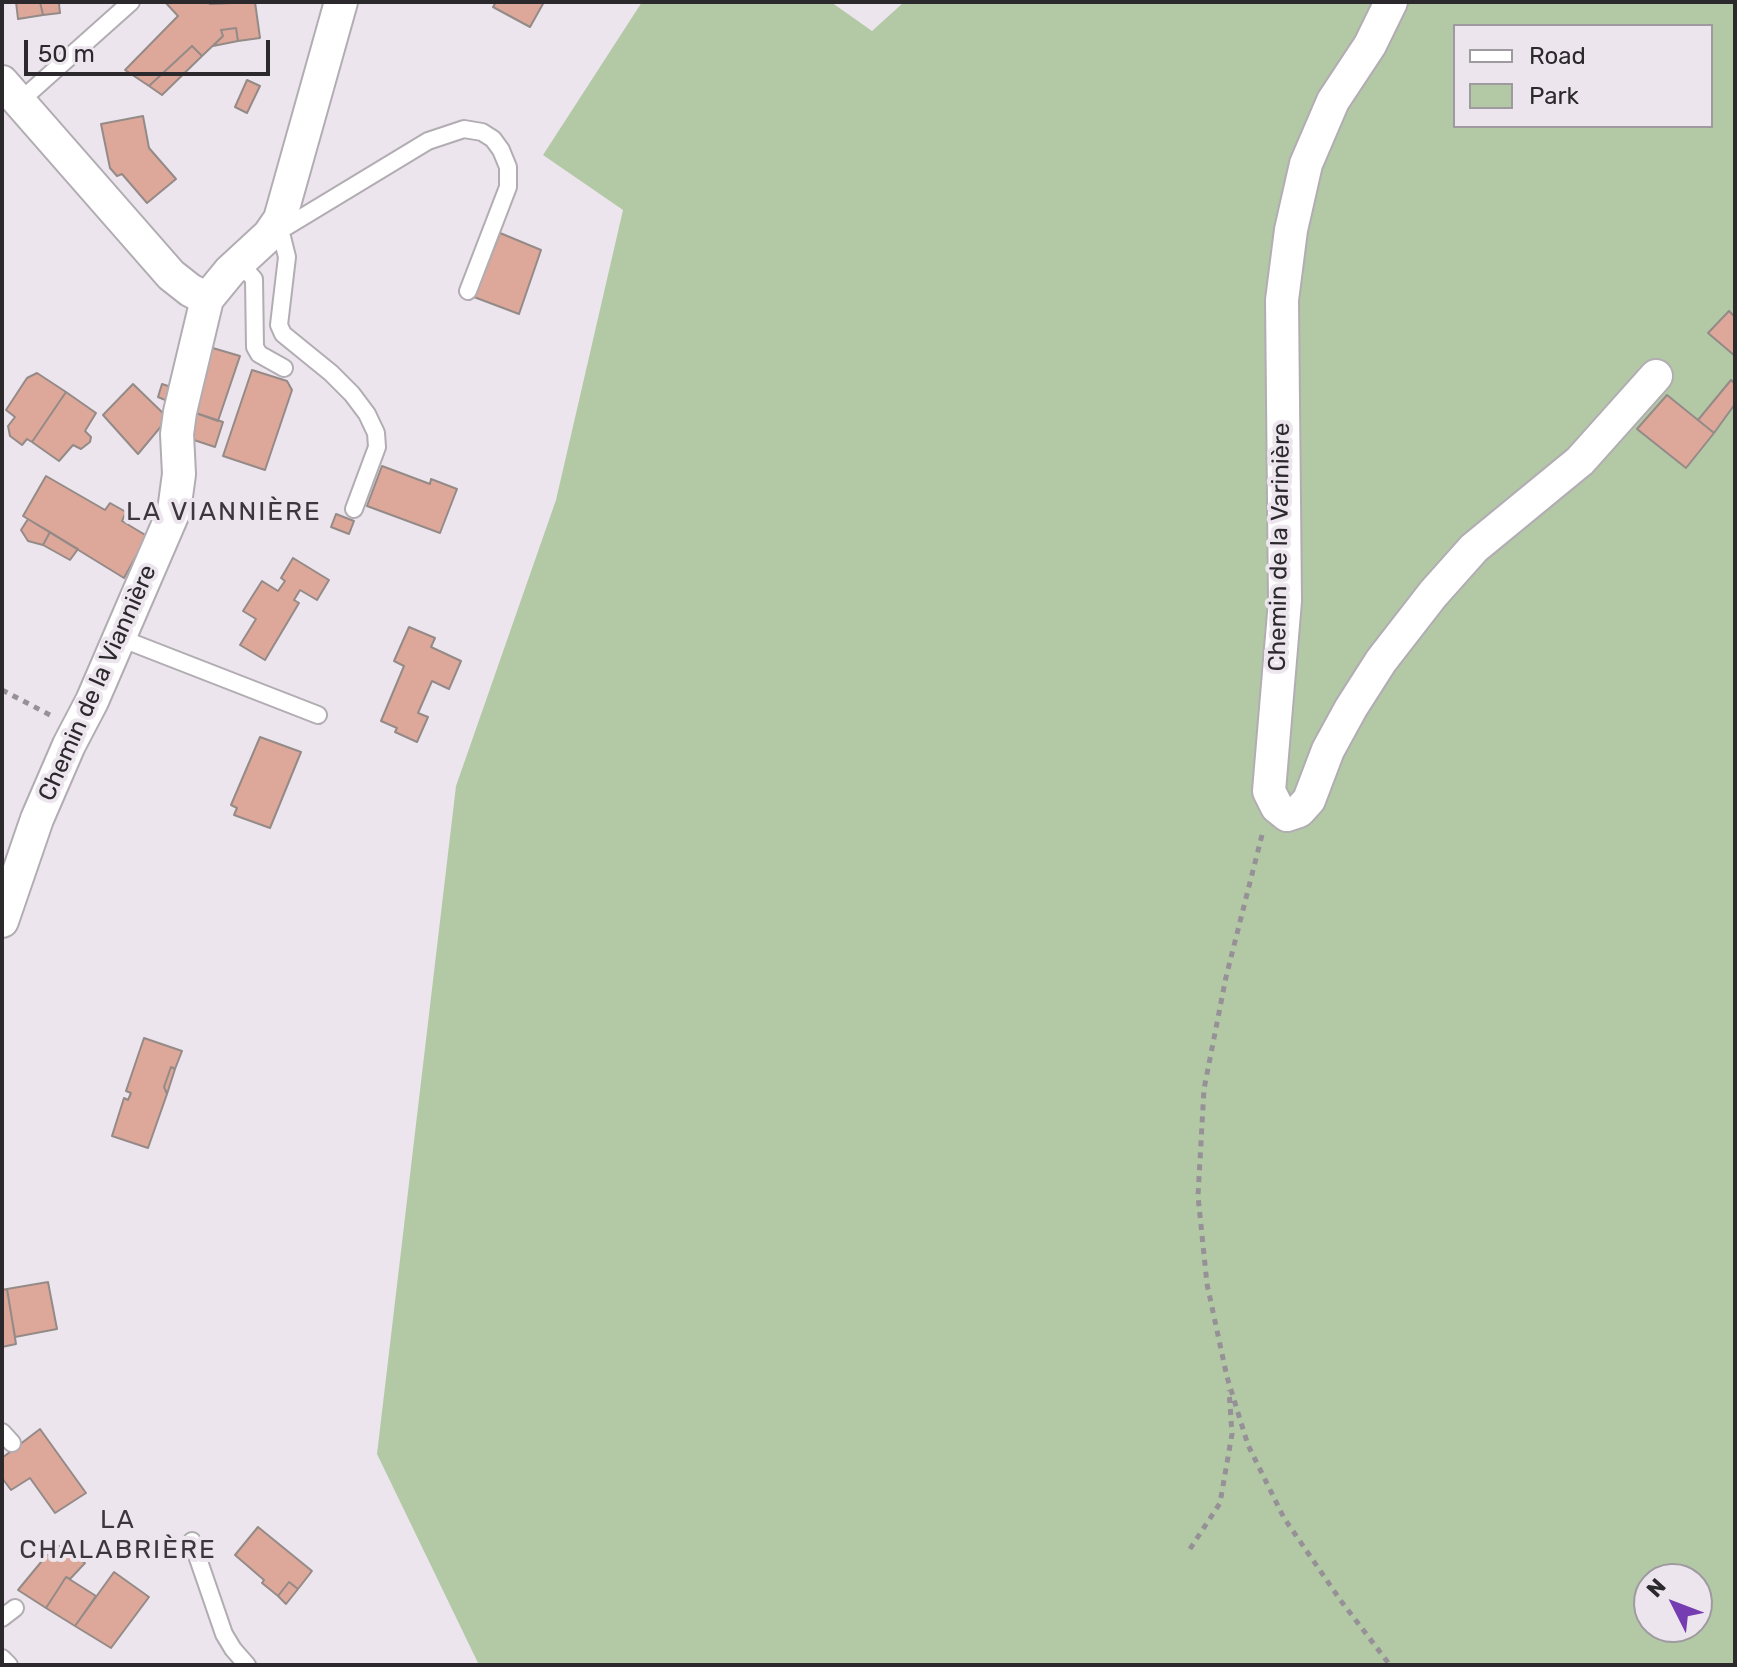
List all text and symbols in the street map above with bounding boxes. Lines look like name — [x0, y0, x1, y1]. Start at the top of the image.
scale bar — [28, 24, 274, 74]
legend — [1453, 24, 1713, 128]
text: 50 m — [38, 40, 95, 68]
text: Road — [1529, 42, 1586, 70]
text: Park — [1529, 82, 1579, 110]
street label: Chemin de la Varinière — [1263, 422, 1297, 672]
district label: LA VIANNIÈRE — [126, 496, 322, 528]
street label: Chemin de la Viannière — [33, 560, 163, 806]
district label: LA CHALABRIÈRE — [19, 1504, 217, 1566]
north arrow — [1633, 1563, 1713, 1643]
text: N — [1641, 1573, 1672, 1603]

